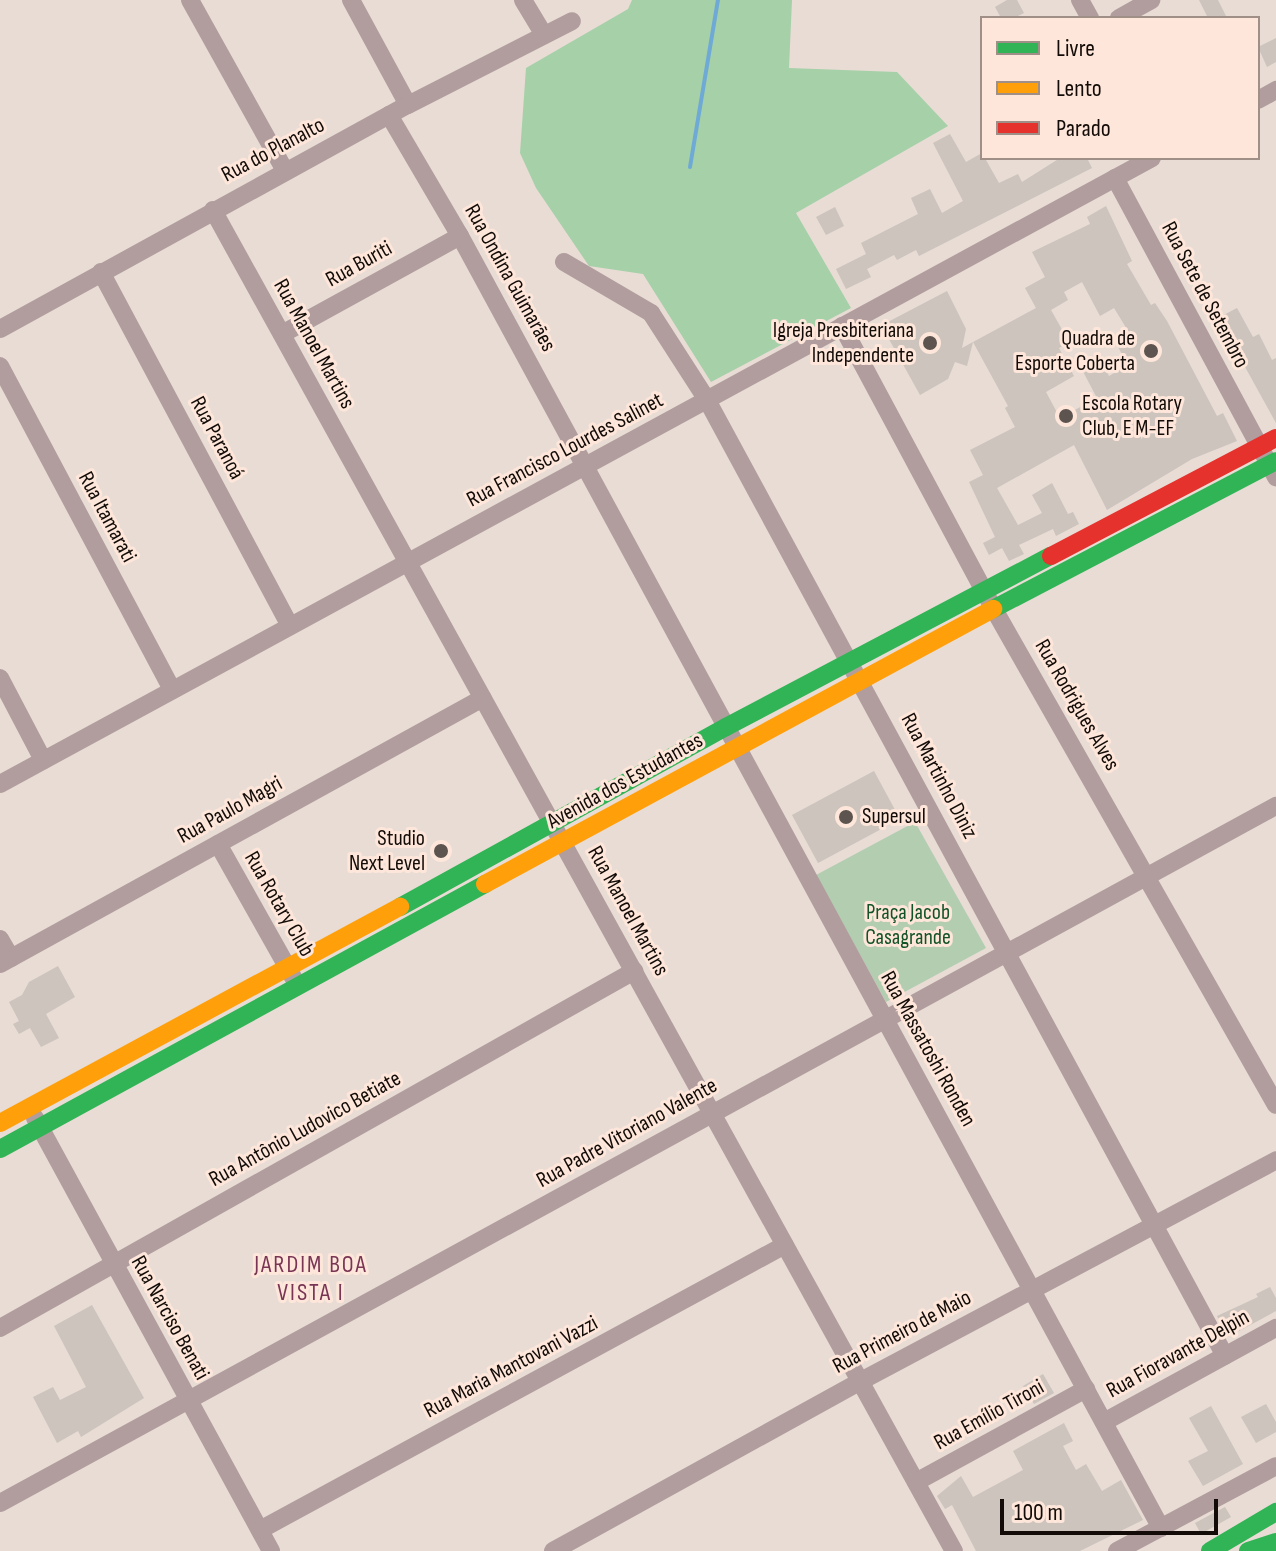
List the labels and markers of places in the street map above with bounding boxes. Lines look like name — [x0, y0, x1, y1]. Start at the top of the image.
place label: Igreja Presbiteriana Independente — [773, 317, 914, 368]
place label: Quadra de Esporte Coberta — [1015, 325, 1135, 376]
marker: Igreja Presbiteriana Independente — [921, 334, 939, 352]
marker: Quadra de Esporte Coberta — [1142, 342, 1160, 360]
place label: Escola Rotary Club, E M-EF — [1082, 390, 1182, 442]
marker: Escola Rotary Club, E M-EF — [1057, 407, 1075, 425]
place label: Supersul — [862, 804, 926, 830]
marker: Supersul — [837, 808, 855, 826]
place label: Studio Next Level — [349, 825, 425, 876]
marker: Studio Next Level — [432, 842, 450, 860]

